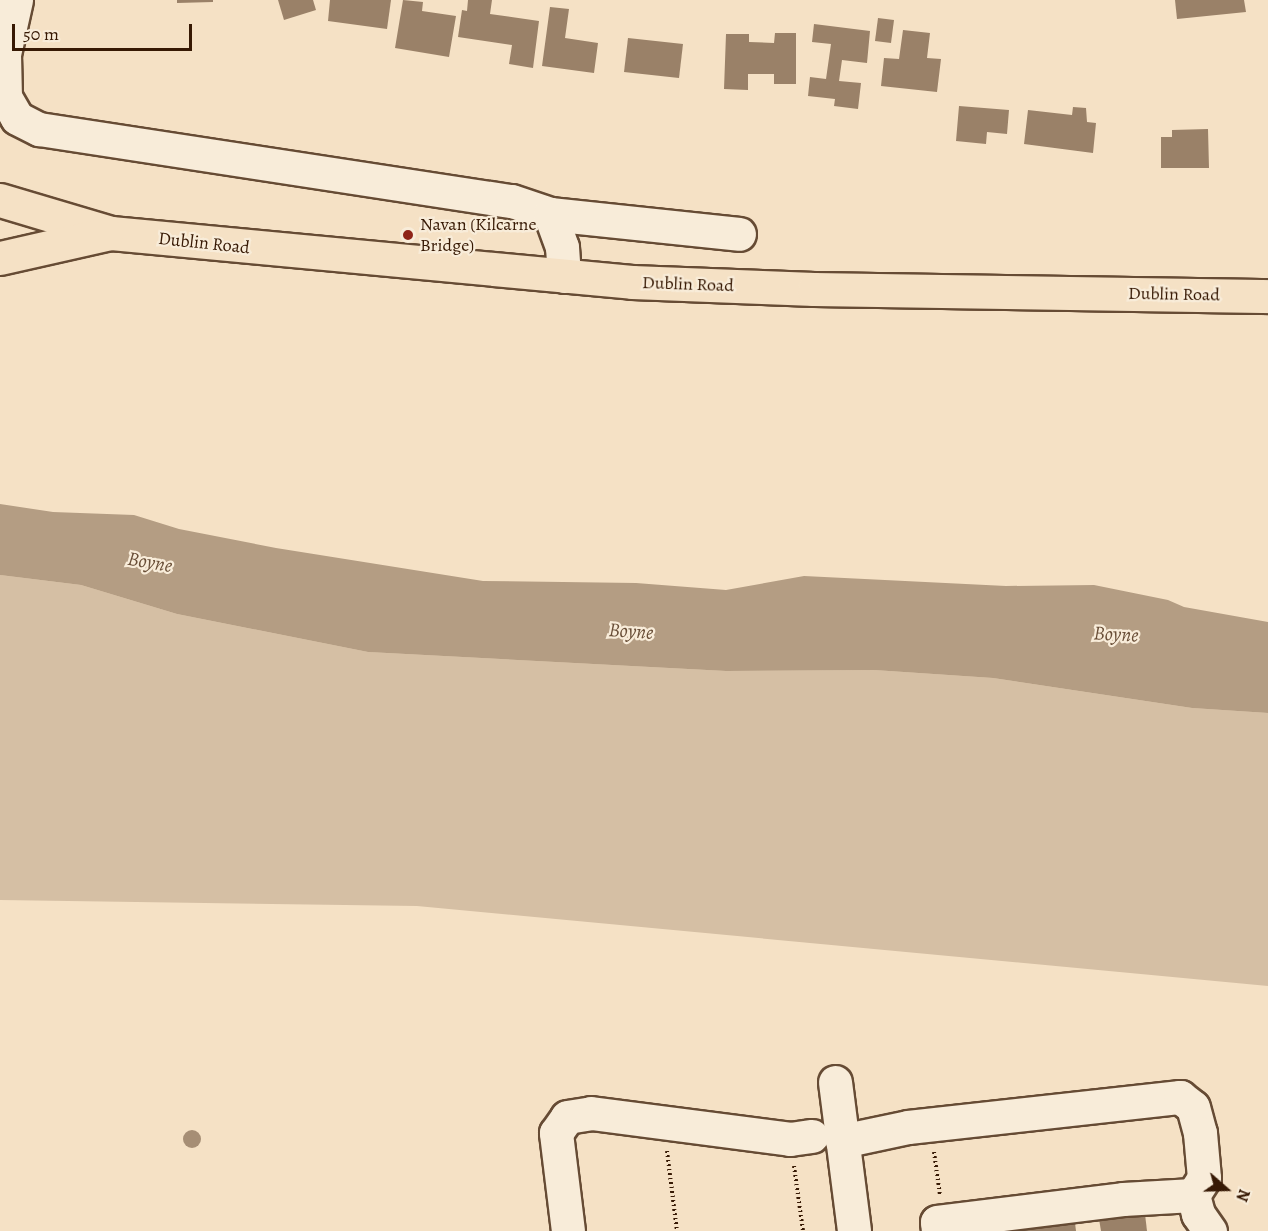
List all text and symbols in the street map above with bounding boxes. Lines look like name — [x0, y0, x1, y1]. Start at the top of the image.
scale bar — [15, 12, 195, 50]
text: 50 m — [23, 22, 59, 46]
place label: Navan (Kilcarne Bridge) — [420, 214, 537, 256]
street label: Dublin Road — [157, 227, 251, 259]
marker: Navan (Kilcarne Bridge) — [401, 228, 415, 242]
street label: Dublin Road — [642, 272, 734, 296]
street label: Dublin Road — [1128, 282, 1220, 306]
water label: Boyne — [126, 546, 174, 578]
water label: Boyne — [608, 617, 654, 645]
water label: Boyne — [1093, 621, 1139, 647]
north arrow — [1196, 1159, 1256, 1219]
text: N — [1231, 1186, 1255, 1204]

